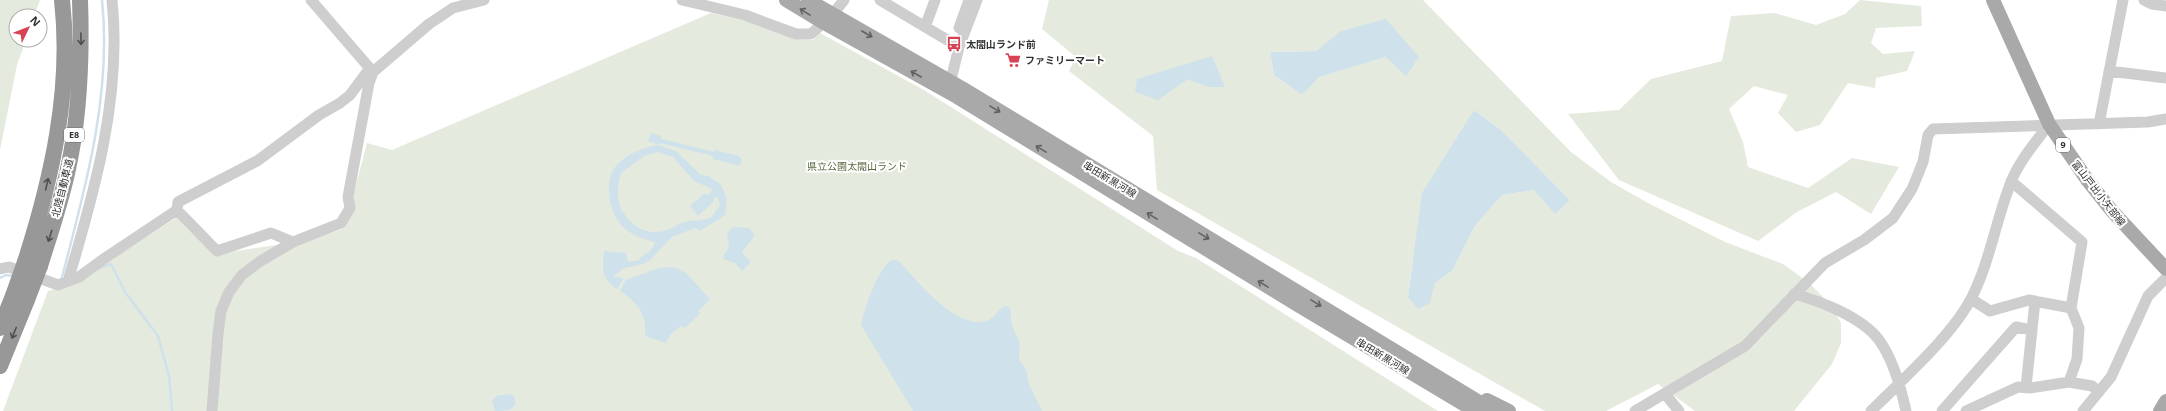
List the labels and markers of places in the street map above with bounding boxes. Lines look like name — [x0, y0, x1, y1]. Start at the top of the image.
bus stop icon: 太閤山ランド前 — [945, 35, 963, 53]
place label: 太閤山ランド前 — [966, 37, 1036, 51]
supermarket icon: ファミリーマート — [1004, 51, 1022, 69]
place label: ファミリーマート — [1025, 53, 1105, 67]

